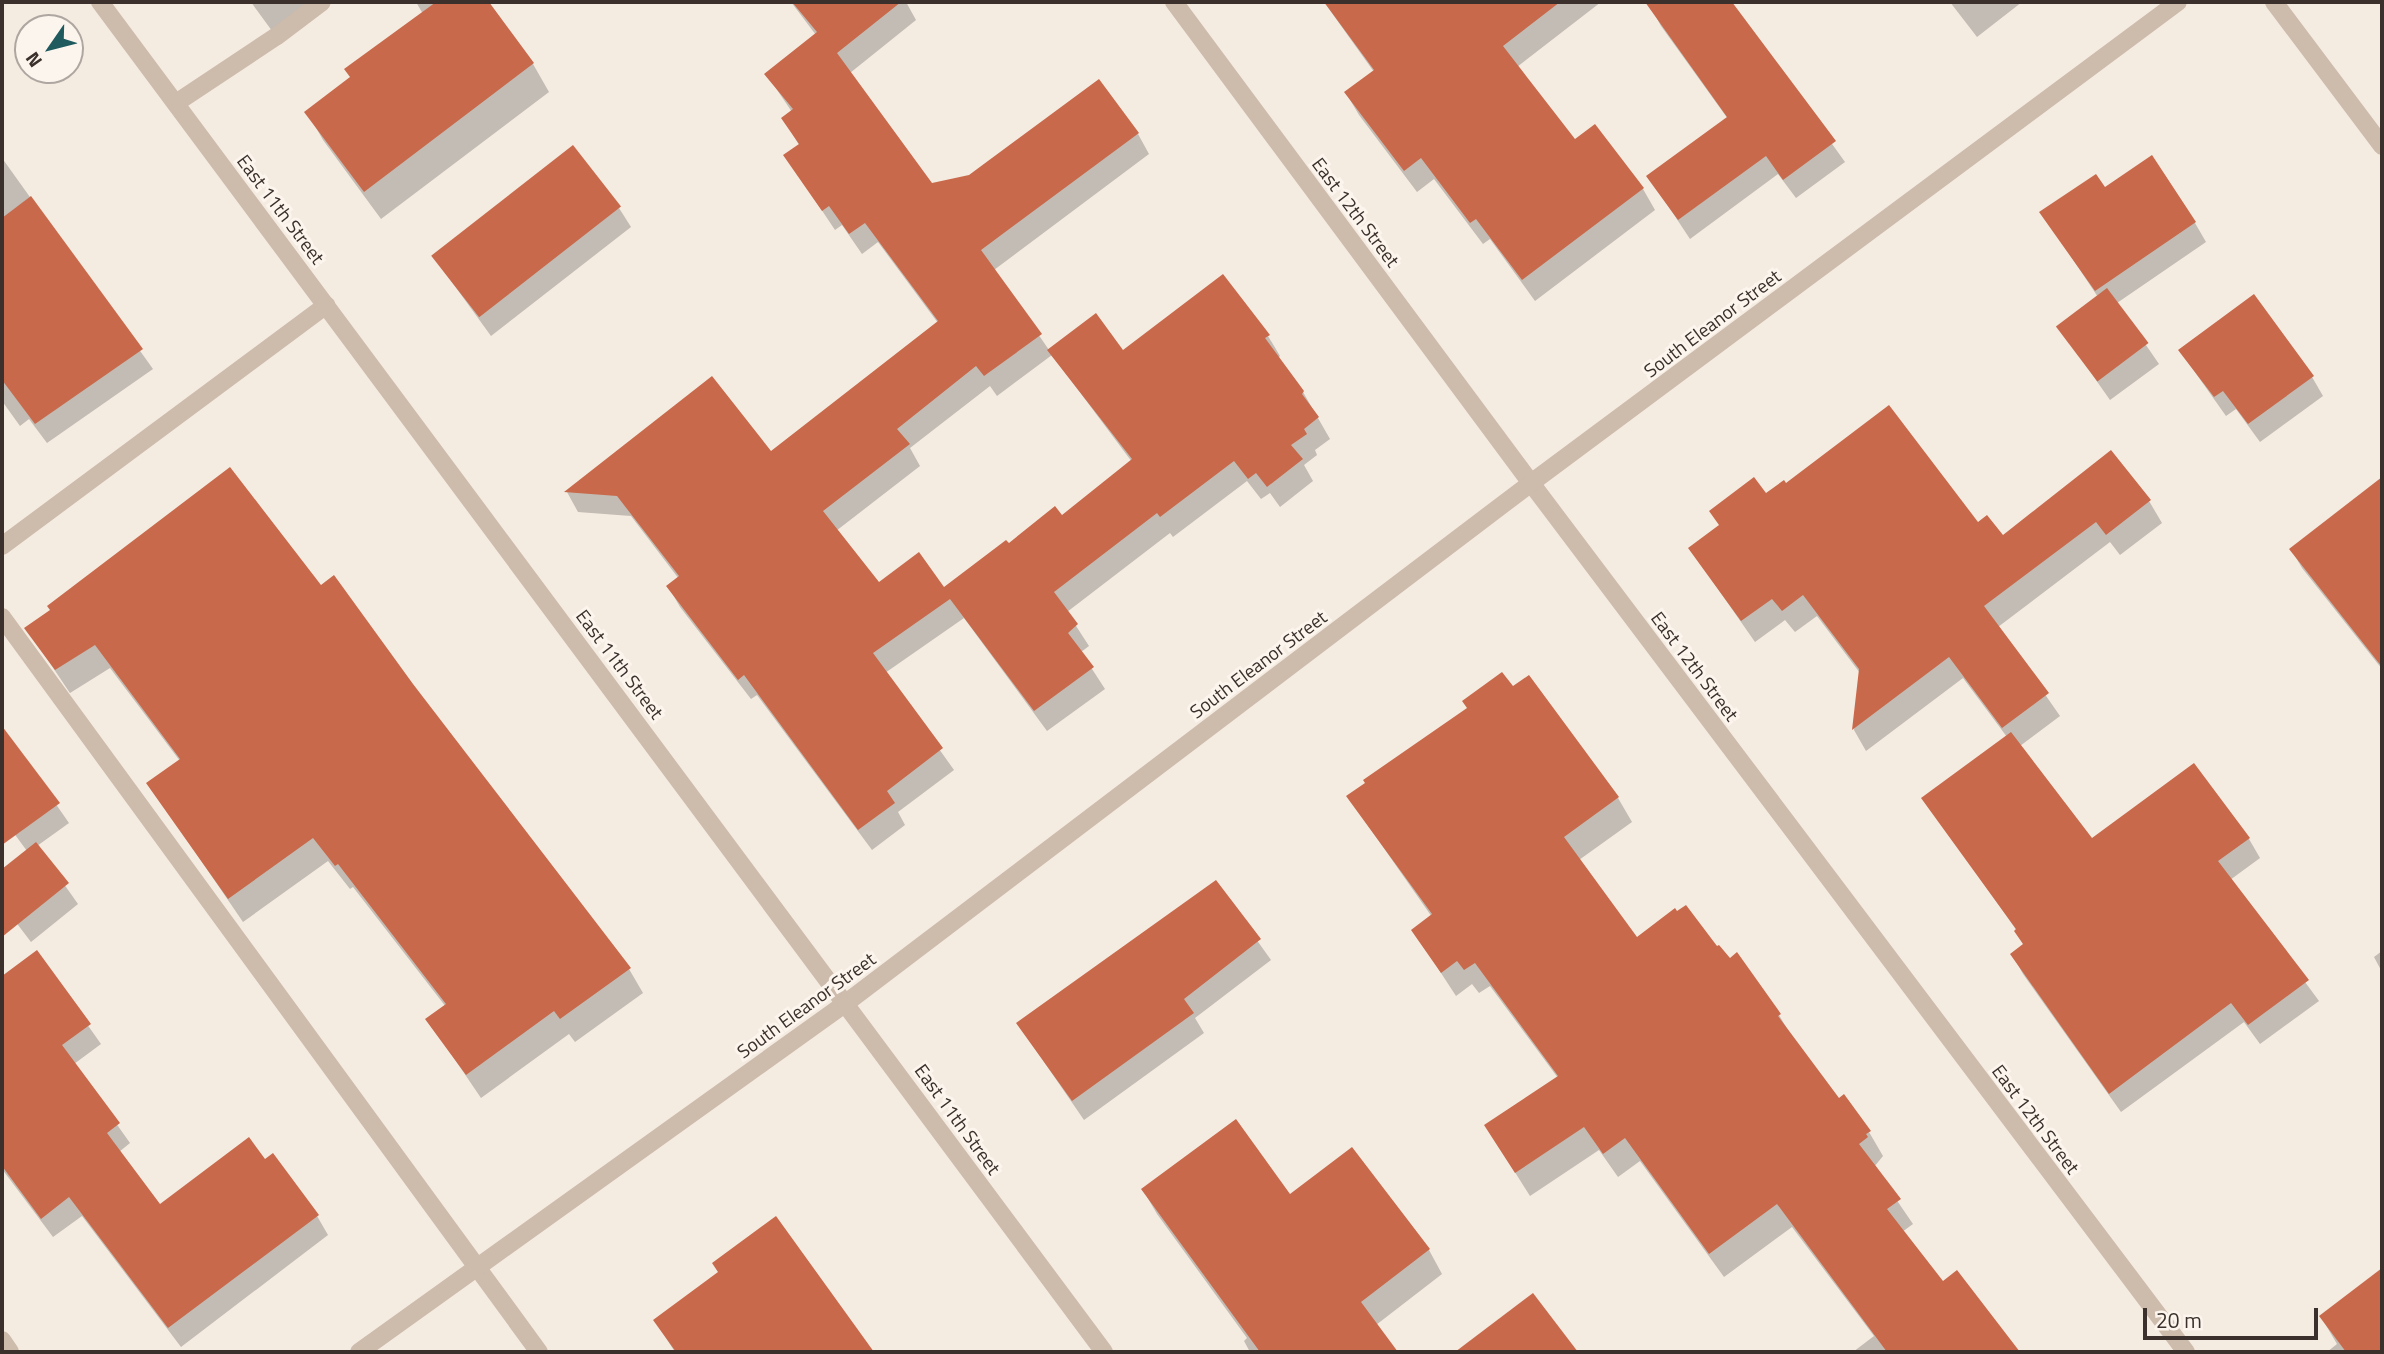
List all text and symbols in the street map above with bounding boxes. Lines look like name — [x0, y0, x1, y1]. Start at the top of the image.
north arrow — [14, 14, 84, 84]
text: N — [17, 46, 49, 74]
street label: East 11th Street — [232, 150, 330, 268]
street label: East 12th Street — [1307, 153, 1405, 271]
street label: South Eleanor Street — [1639, 264, 1785, 382]
street label: East 11th Street — [571, 605, 669, 723]
street label: South Eleanor Street — [1185, 605, 1331, 723]
street label: East 12th Street — [1646, 607, 1744, 725]
street label: South Eleanor Street — [732, 947, 880, 1063]
street label: East 11th Street — [910, 1059, 1006, 1179]
street label: East 12th Street — [1987, 1060, 2085, 1178]
scale bar — [2146, 1294, 2321, 1338]
text: 20 m — [2156, 1304, 2202, 1336]

